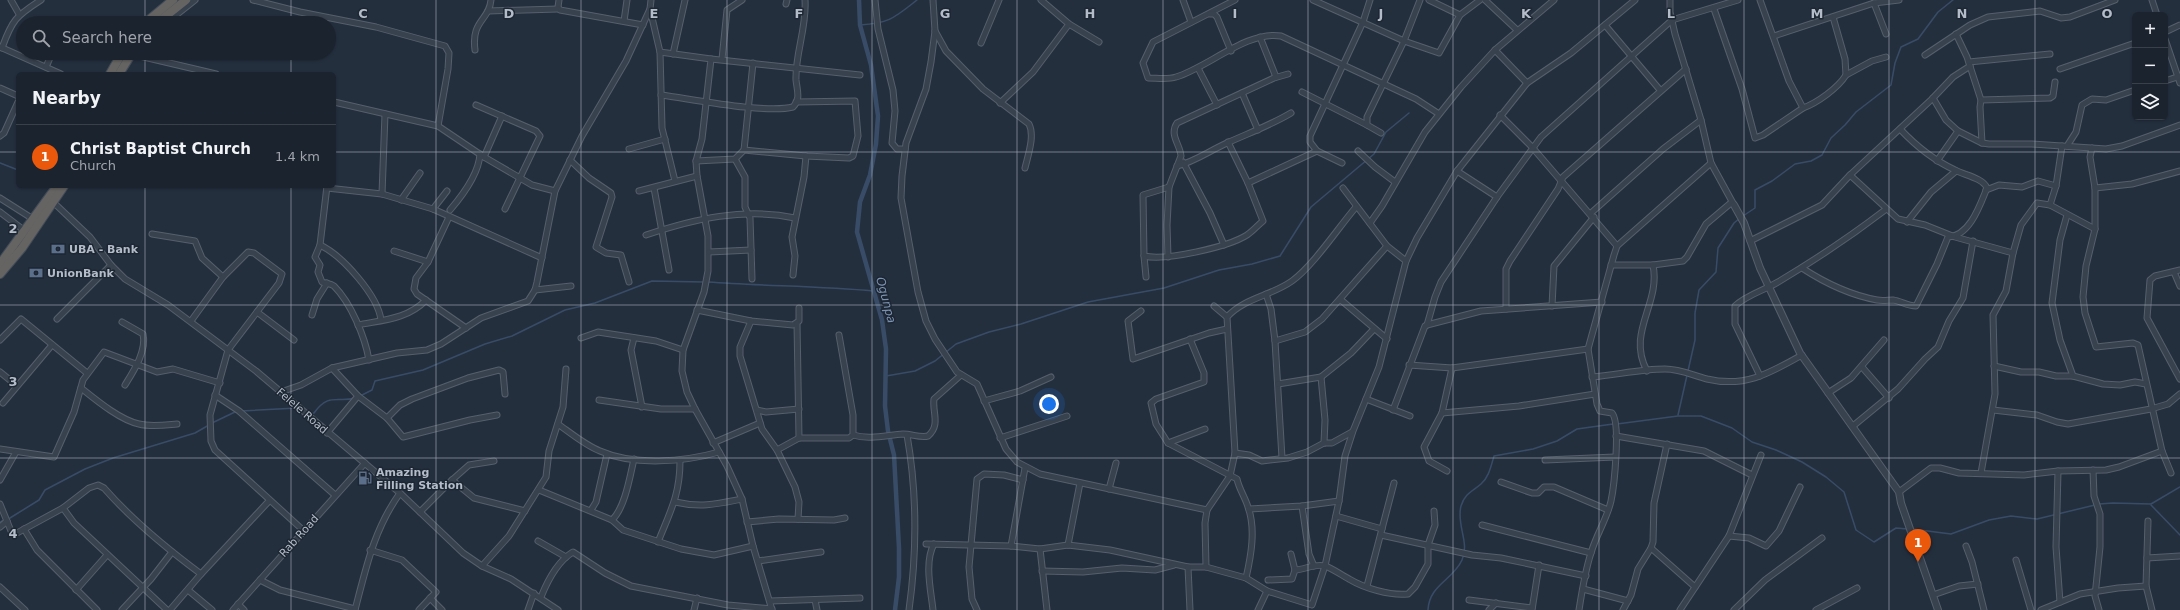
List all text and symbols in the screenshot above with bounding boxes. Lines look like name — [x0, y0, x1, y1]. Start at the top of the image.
text: C — [358, 6, 368, 21]
text: D — [504, 6, 515, 21]
text: E — [650, 6, 658, 21]
text: F — [795, 6, 803, 21]
text: G — [940, 6, 950, 21]
text: H — [1085, 6, 1095, 21]
text: I — [1233, 6, 1237, 21]
text: J — [1378, 6, 1383, 21]
text: K — [1521, 6, 1532, 21]
text: L — [1667, 6, 1675, 21]
text: M — [1811, 6, 1823, 21]
text: N — [1957, 6, 1967, 21]
text: O — [2101, 6, 2113, 21]
map controls — [2132, 12, 2168, 120]
button: + — [2132, 12, 2168, 48]
search box — [16, 16, 336, 60]
icon: search — [30, 27, 52, 49]
text: Search here — [62, 29, 152, 47]
button: − — [2132, 48, 2168, 84]
button: layers — [2132, 84, 2168, 120]
text: Nearby — [32, 88, 101, 108]
text: Christ Baptist Church — [70, 140, 251, 158]
text: 1 — [40, 149, 50, 164]
text: 1.4 km — [275, 149, 320, 164]
text: Church — [70, 158, 116, 173]
text: 2 — [8, 221, 18, 236]
bank icon: UBA - Bank — [50, 241, 66, 257]
place label: UBA - Bank — [69, 243, 139, 256]
bank icon: UnionBank — [28, 265, 44, 281]
place label: UnionBank — [47, 267, 115, 280]
water label: Ogunpa — [873, 275, 899, 325]
text: 3 — [8, 374, 18, 389]
street label: Felele Road — [274, 385, 330, 437]
your location — [1039, 394, 1059, 414]
place label: Amazing Filling Station — [376, 466, 463, 492]
fuel station icon: Amazing Filling Station — [357, 470, 373, 486]
street label: Rab Road — [277, 512, 321, 560]
text: 4 — [8, 526, 18, 541]
pin: 1 — [1905, 529, 1931, 562]

